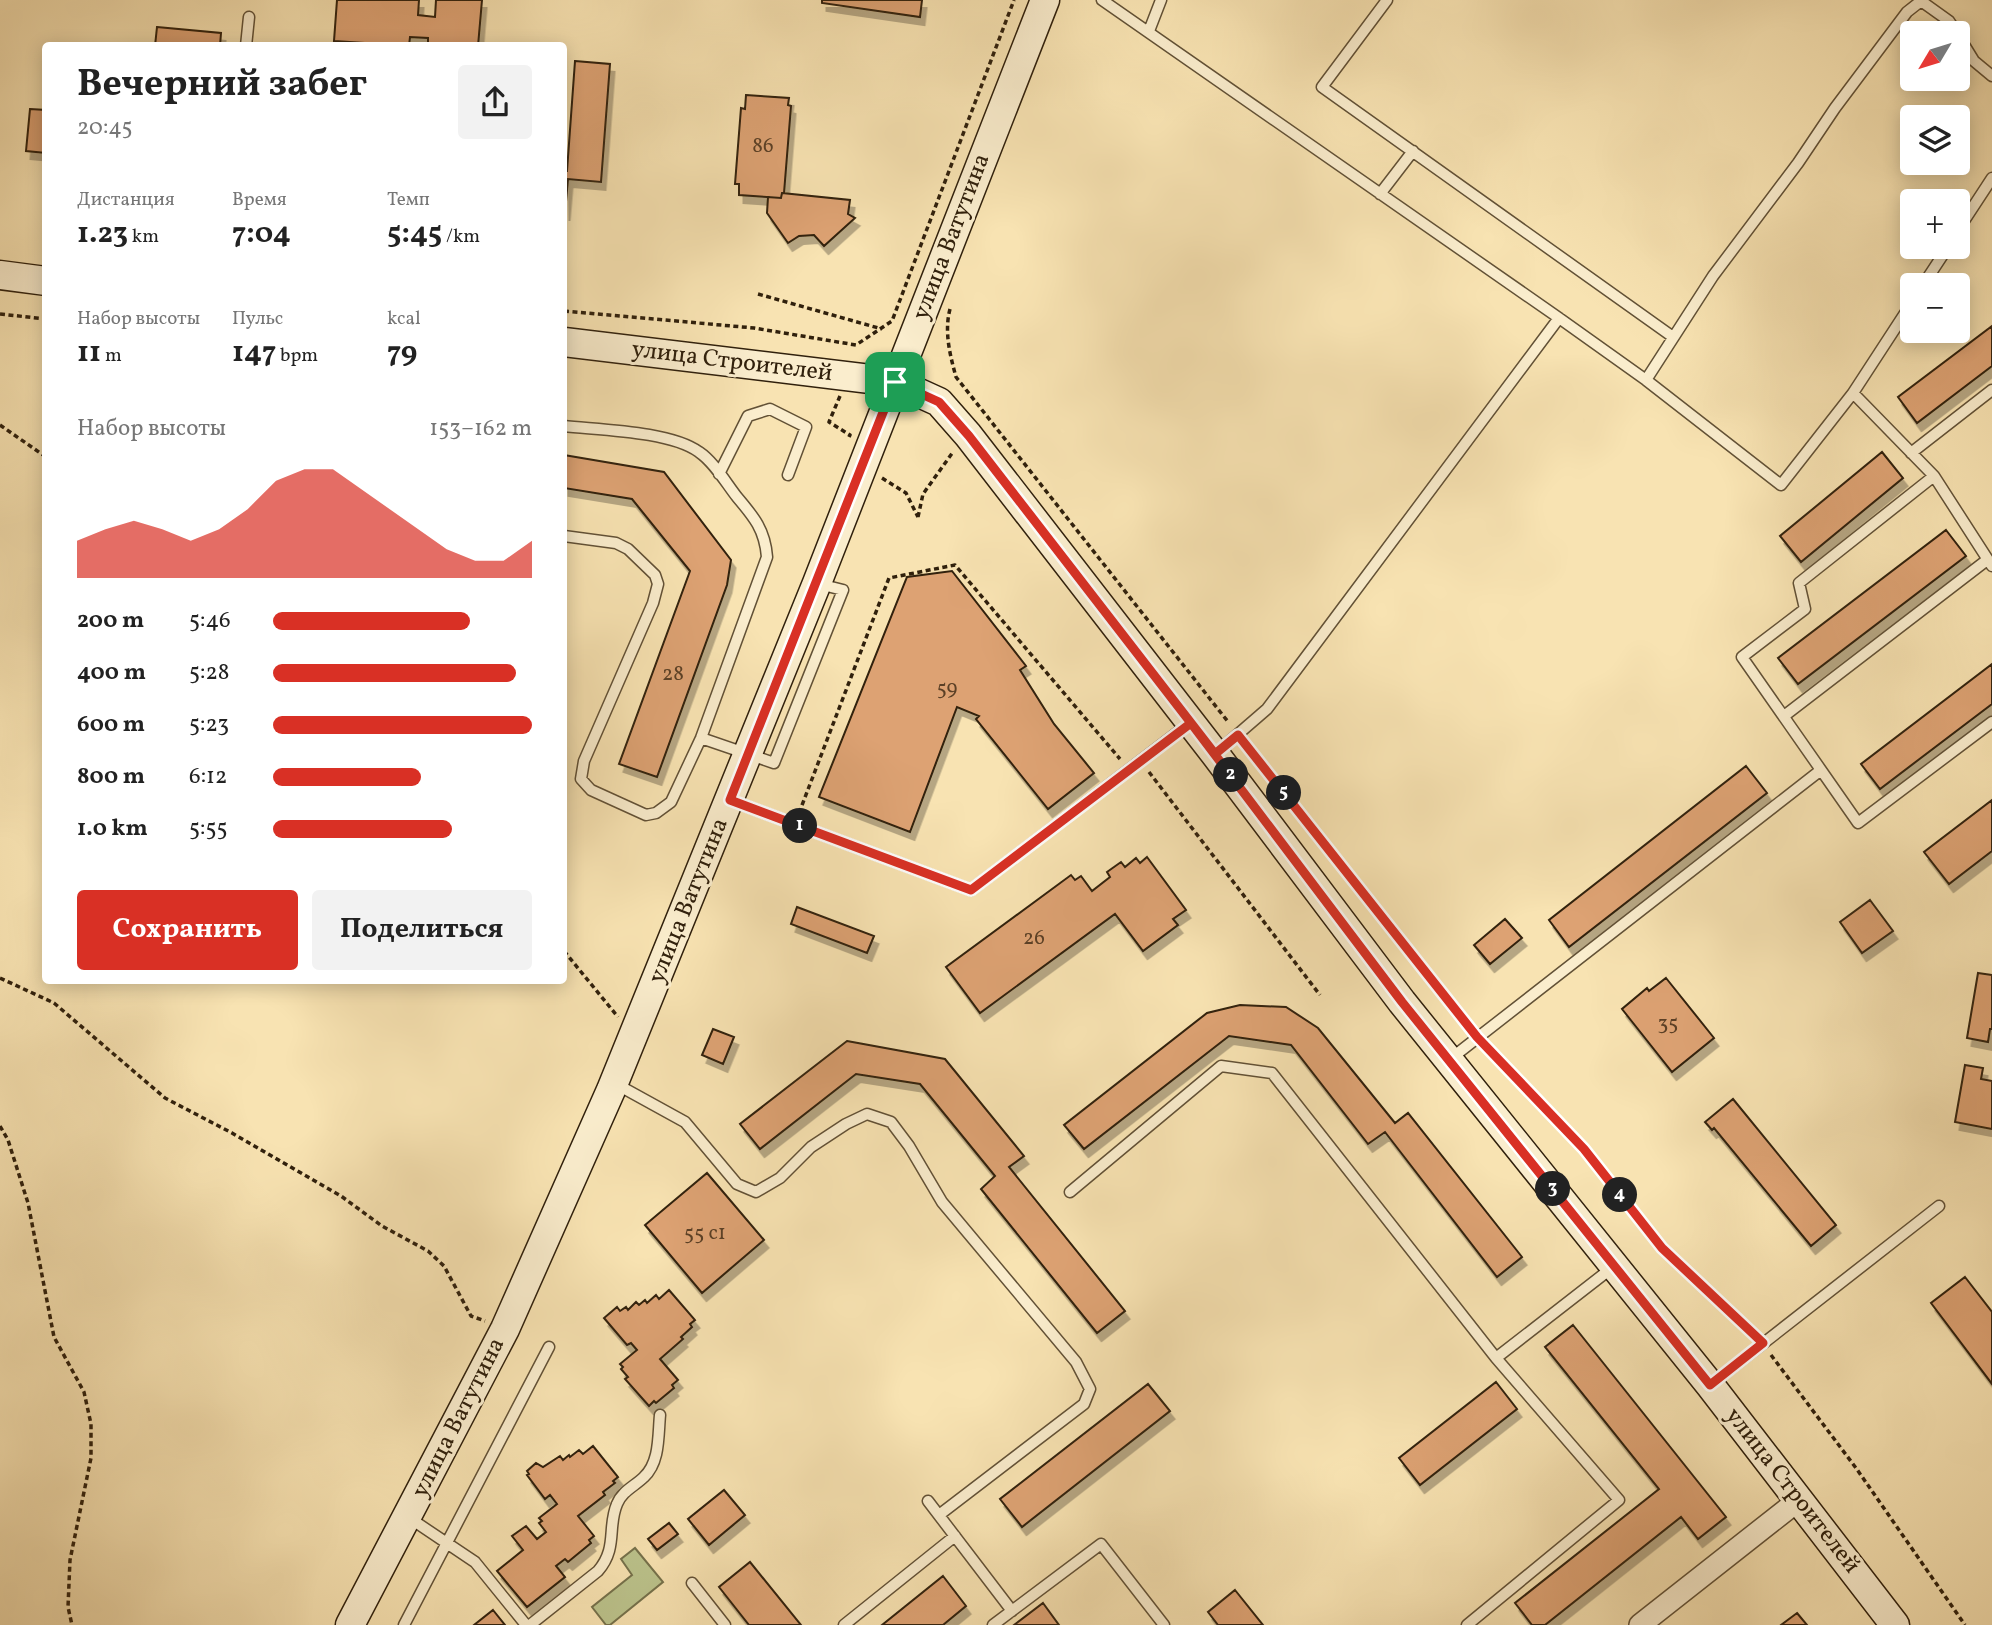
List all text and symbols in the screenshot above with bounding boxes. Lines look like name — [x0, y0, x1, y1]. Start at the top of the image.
north arrow — [1900, 21, 1970, 91]
map controls — [1900, 21, 1970, 343]
text: Вечерний забег — [77, 59, 367, 112]
button: share — [458, 65, 532, 139]
button: layers — [1900, 105, 1970, 175]
text: 20:45 — [77, 112, 132, 144]
house number: 86 — [752, 132, 774, 161]
street label: улица Ватутина — [905, 149, 999, 325]
text: Дистанция — [77, 187, 175, 213]
text: Время — [232, 187, 287, 213]
text: Темп — [387, 187, 430, 213]
button: + — [1900, 189, 1970, 259]
text: 1.23 — [77, 213, 128, 255]
text: 7:04 — [232, 213, 291, 255]
text: 5:45 — [387, 213, 442, 255]
text: km — [128, 224, 159, 250]
text: /km — [442, 224, 480, 250]
button: − — [1900, 273, 1970, 343]
text: Набор высоты — [77, 306, 200, 332]
text: Пульс — [232, 306, 283, 332]
text: kcal — [387, 306, 421, 332]
text: 11 — [77, 332, 101, 374]
text: 147 — [232, 332, 276, 374]
text: 79 — [387, 332, 417, 374]
street label: улица Строителей — [630, 333, 834, 391]
text: m — [101, 343, 122, 369]
text: bpm — [276, 343, 318, 369]
pin — [865, 352, 925, 412]
icon: arrive — [876, 363, 914, 401]
text: Набор высоты — [77, 413, 226, 445]
text: 153–162 m — [429, 413, 532, 445]
text: 200 m — [77, 605, 144, 637]
text: 5:46 — [189, 605, 231, 637]
text: 400 m — [77, 657, 146, 689]
text: 5:28 — [189, 657, 230, 689]
house number: 28 — [662, 660, 684, 689]
house number: 59 — [937, 674, 957, 703]
text: 600 m — [77, 709, 145, 741]
text: 5:23 — [189, 709, 229, 741]
pin: 2 — [1214, 758, 1248, 792]
text: 800 m — [77, 761, 145, 793]
text: 6:12 — [189, 761, 227, 793]
text: 2 — [1226, 761, 1235, 787]
pin: 5 — [1266, 776, 1302, 810]
text: 5 — [1279, 779, 1288, 805]
pin: 1 — [782, 808, 818, 844]
text: 1 — [796, 812, 803, 838]
text: 1.0 km — [77, 813, 148, 845]
text: 5:55 — [189, 813, 228, 845]
street label: улица Ватутина — [640, 813, 738, 989]
button: Сохранить — [77, 890, 298, 970]
button: Поделиться — [312, 890, 532, 970]
house number: 26 — [1023, 924, 1045, 953]
house number: 35 — [1658, 1009, 1678, 1038]
pin: 3 — [1536, 1172, 1570, 1206]
text: 3 — [1548, 1175, 1557, 1201]
pin: 4 — [1602, 1178, 1638, 1212]
text: 4 — [1614, 1181, 1625, 1207]
house number: 55 с1 — [684, 1219, 726, 1248]
street label: улица Ватутина — [404, 1332, 514, 1504]
street label: улица Строителей — [1716, 1401, 1868, 1581]

